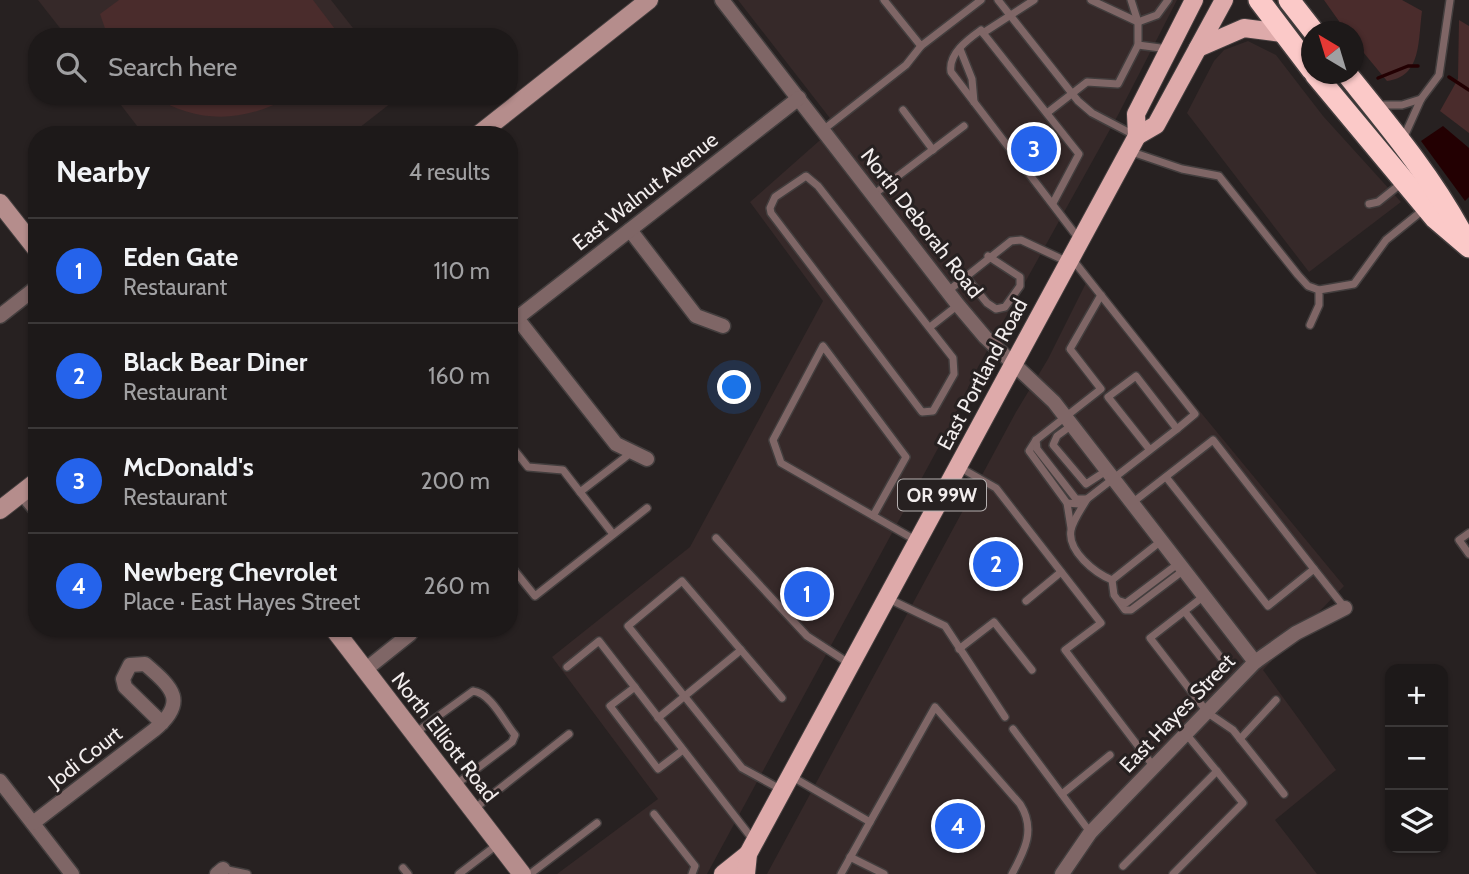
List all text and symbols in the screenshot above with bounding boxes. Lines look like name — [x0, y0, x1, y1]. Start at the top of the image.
north arrow — [1301, 21, 1364, 84]
search box — [28, 28, 518, 105]
icon: search — [52, 48, 90, 86]
text: Search here — [108, 51, 237, 83]
pin: 3 — [1011, 123, 1057, 175]
street label: East Walnut Avenue — [567, 126, 723, 255]
street label: North Deborah Road — [856, 143, 988, 303]
text: Nearby — [56, 153, 150, 190]
text: 4 results — [409, 158, 490, 186]
text: Eden Gate — [123, 241, 238, 273]
text: 1 — [75, 257, 83, 285]
text: 110 m — [434, 257, 490, 285]
text: Restaurant — [123, 273, 227, 301]
street label: East Portland Road — [932, 294, 1032, 454]
text: Black Bear Diner — [123, 346, 307, 378]
text: 2 — [73, 362, 85, 390]
text: 160 m — [428, 362, 490, 390]
your location — [717, 370, 751, 404]
text: Restaurant — [123, 378, 227, 406]
text: McDonald's — [123, 451, 254, 483]
text: 3 — [73, 467, 85, 495]
text: 200 m — [420, 467, 490, 495]
road number: OR 99W — [898, 480, 986, 510]
text: Restaurant — [123, 483, 227, 511]
pin: 2 — [973, 538, 1019, 590]
text: Newberg Chevrolet — [123, 556, 337, 588]
pin: 1 — [784, 568, 830, 620]
text: 4 — [72, 572, 86, 600]
text: 260 m — [423, 572, 490, 600]
text: Place · East Hayes Street — [123, 588, 360, 616]
street label: East Hayes Street — [1114, 649, 1240, 777]
map controls — [1385, 664, 1448, 853]
button: + — [1385, 664, 1448, 727]
street label: North Elliott Road — [387, 667, 503, 807]
street label: Jodi Court — [42, 721, 127, 794]
button: − — [1385, 727, 1448, 790]
button: layers — [1385, 790, 1448, 853]
pin: 4 — [935, 800, 981, 852]

